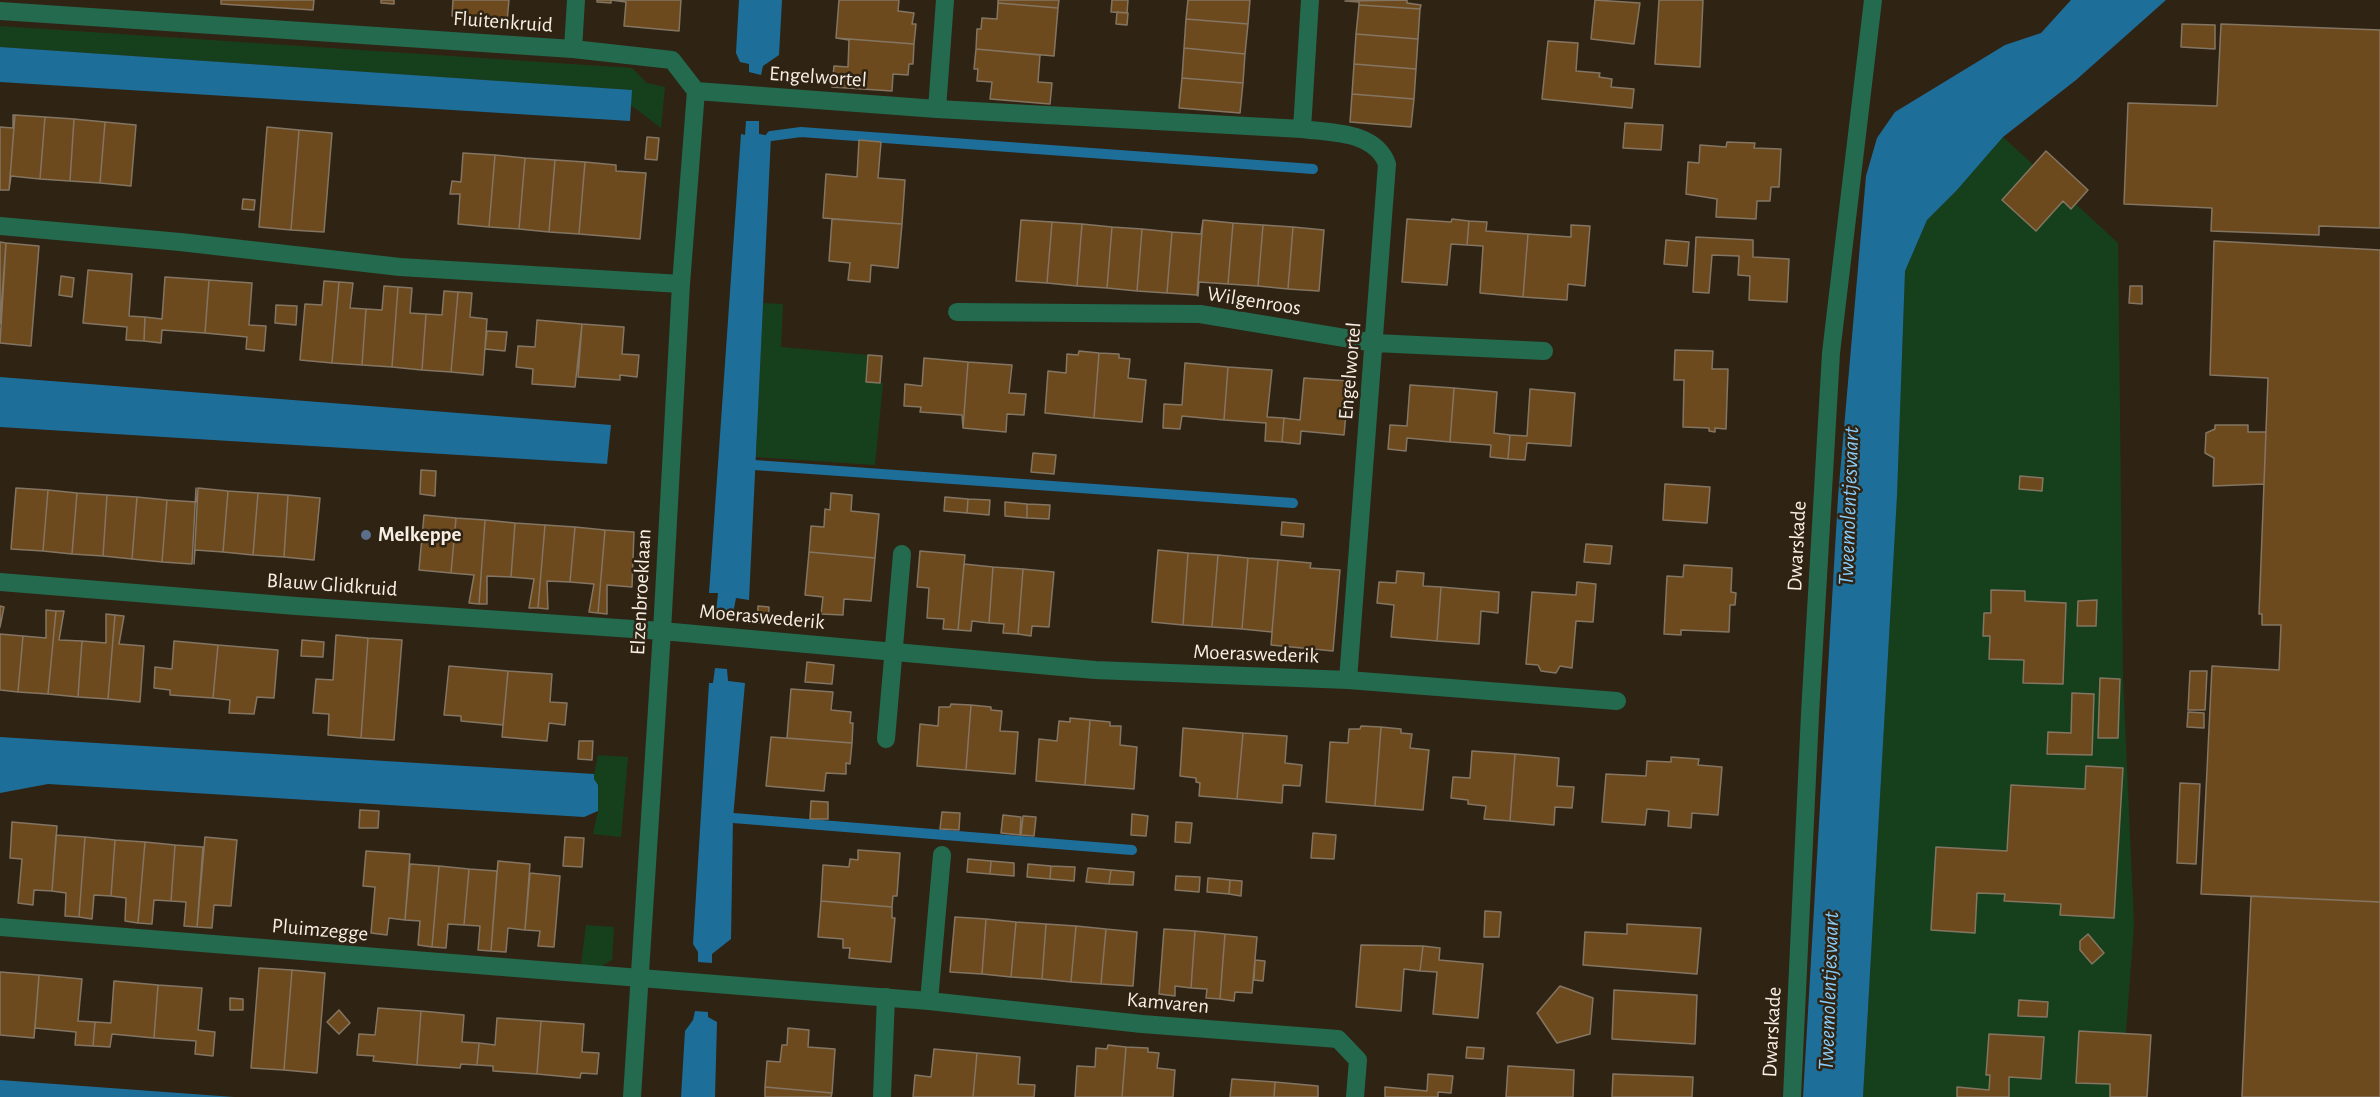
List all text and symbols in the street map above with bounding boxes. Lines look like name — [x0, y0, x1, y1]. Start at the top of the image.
street label: Fluitenkruid — [452, 6, 554, 38]
street label: Engelwortel — [768, 61, 868, 93]
street label: Wilgenroos — [1205, 281, 1303, 321]
street label: Engelwortel — [1333, 321, 1367, 421]
water label: Tweemolentjesvaart — [1833, 426, 1865, 586]
street label: Dwarskade — [1782, 500, 1812, 592]
place label: Melkeppe — [378, 522, 461, 548]
marker: Melkeppe — [359, 528, 373, 542]
street label: Elzenbroeklaan — [625, 528, 657, 656]
street label: Blauw Glidkruid — [266, 568, 398, 602]
street label: Moeraswederik — [698, 599, 826, 635]
street label: Moeraswederik — [1193, 639, 1319, 669]
water label: Tweemolentjesvaart — [1813, 911, 1845, 1071]
street label: Pluimzegge — [271, 913, 369, 947]
street label: Dwarskade — [1757, 986, 1787, 1078]
street label: Kamvaren — [1126, 987, 1210, 1019]

